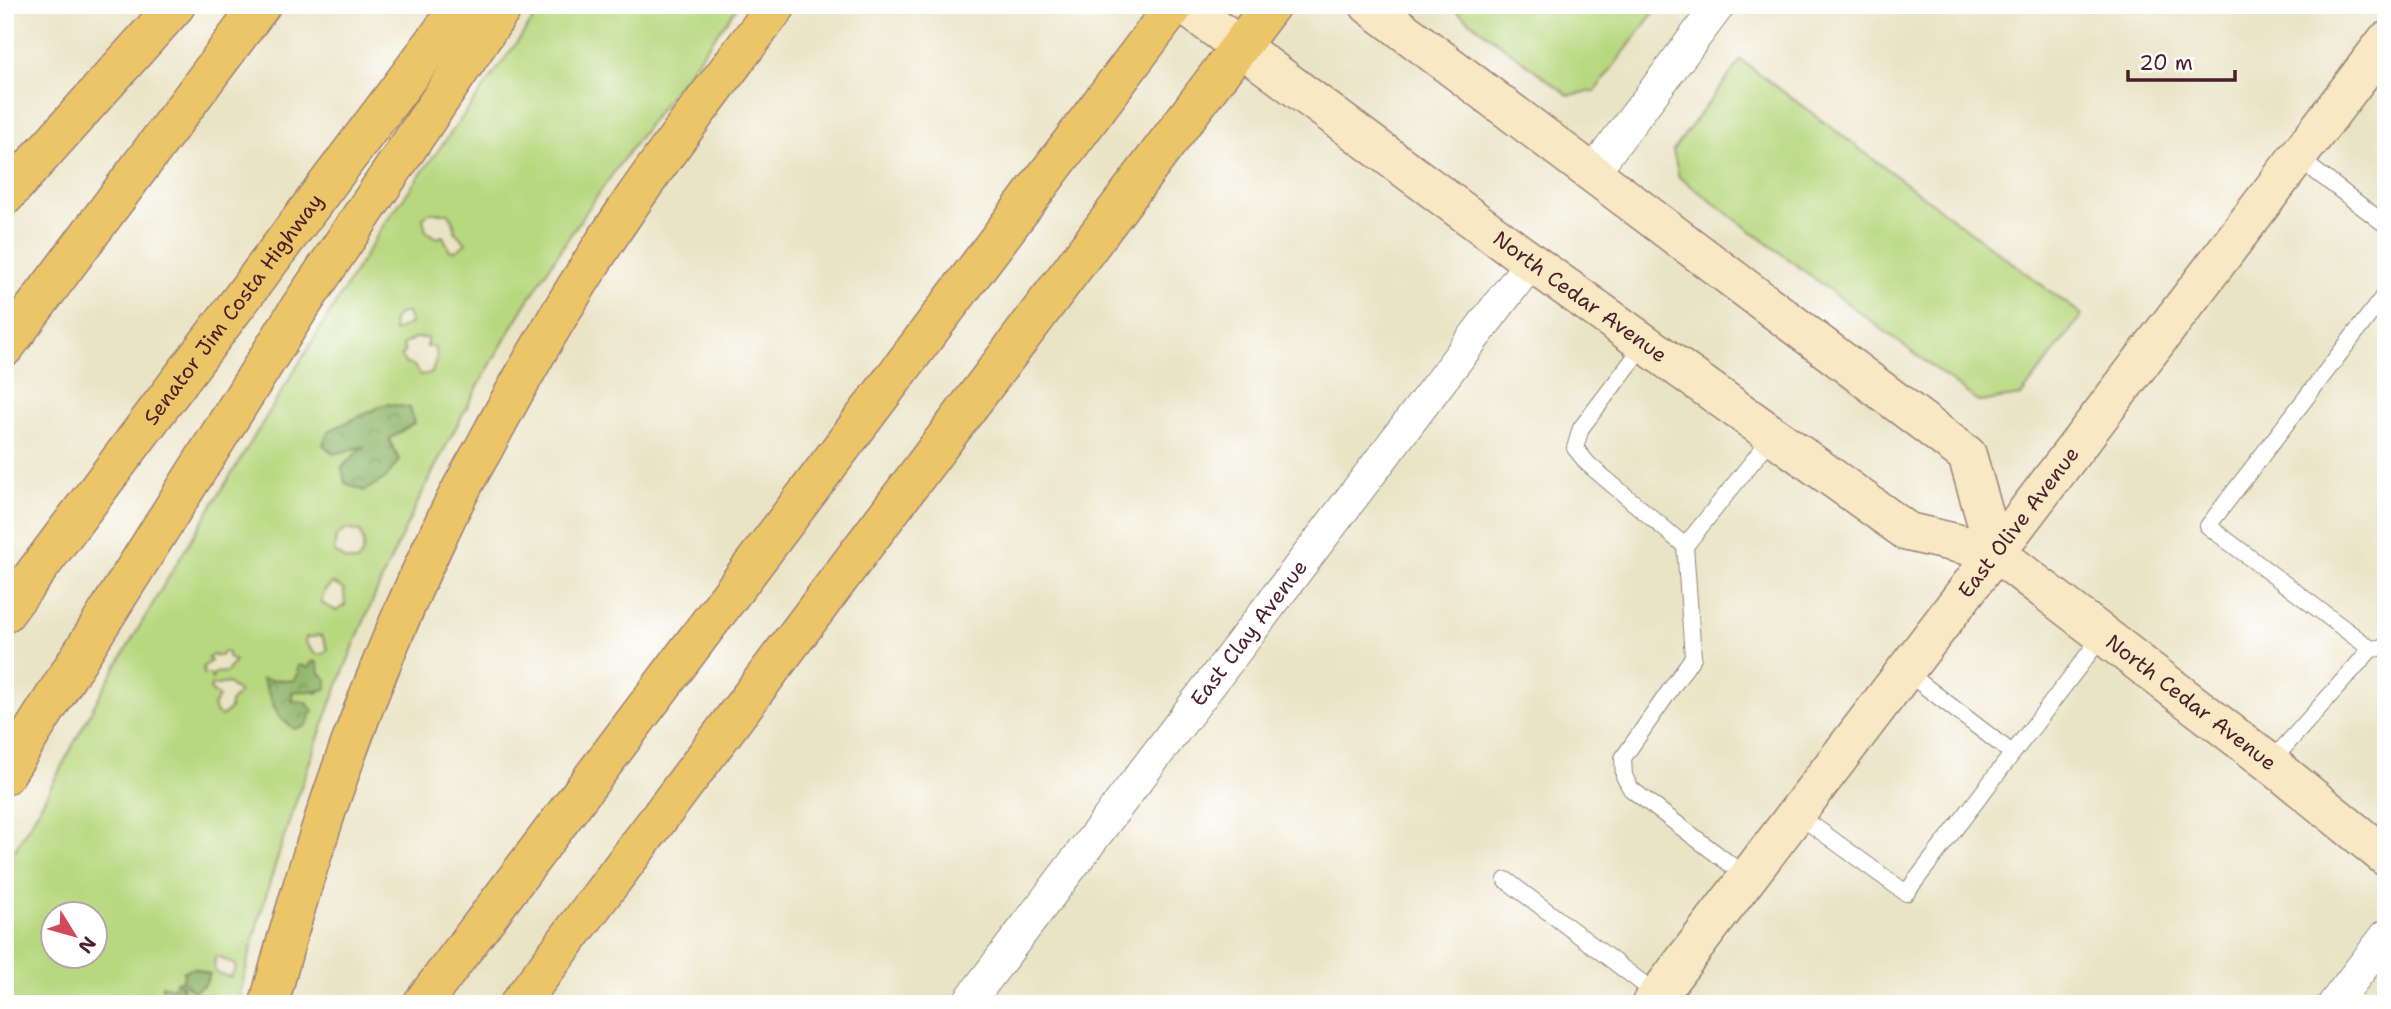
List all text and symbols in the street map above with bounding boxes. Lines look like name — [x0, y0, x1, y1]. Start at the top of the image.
scale bar — [2128, 38, 2235, 82]
text: 20 m — [2139, 49, 2193, 77]
street label: Senator Jim Costa Highway — [137, 188, 330, 431]
street label: North Cedar Avenue — [1487, 225, 1673, 369]
street label: East Olive Avenue — [1952, 441, 2085, 604]
street label: East Clay Avenue — [1184, 554, 1314, 712]
street label: North Cedar Avenue — [2100, 628, 2282, 777]
north arrow — [38, 900, 108, 970]
text: N — [73, 931, 102, 958]

